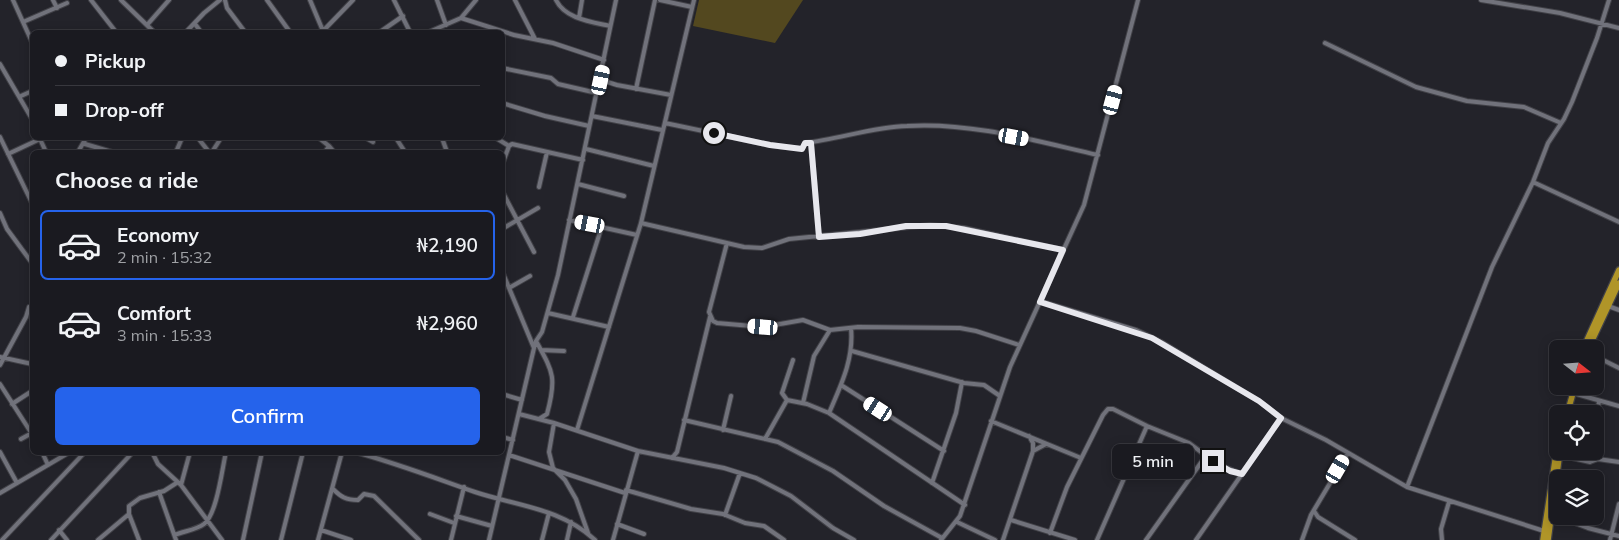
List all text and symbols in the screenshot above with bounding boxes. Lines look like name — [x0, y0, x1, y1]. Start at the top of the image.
text: Pickup — [85, 49, 146, 73]
car — [590, 64, 611, 96]
car — [1101, 84, 1124, 116]
text: Drop-off — [85, 98, 163, 122]
route start — [703, 122, 725, 144]
car — [997, 127, 1030, 147]
text: Choose a ride — [55, 166, 198, 194]
car — [573, 214, 606, 234]
icon: car — [57, 223, 102, 268]
text: Economy — [117, 223, 199, 247]
text: ₦2,190 — [416, 233, 478, 257]
text: 2 min · 15:32 — [117, 247, 212, 267]
icon: car — [57, 301, 102, 346]
text: Comfort — [117, 301, 191, 325]
text: ₦2,960 — [416, 311, 478, 335]
car — [747, 318, 778, 336]
text: 3 min · 15:33 — [117, 325, 212, 345]
north arrow — [1549, 340, 1604, 395]
map controls — [1549, 340, 1604, 525]
button: Confirm — [55, 387, 480, 445]
car — [861, 395, 894, 423]
button: locate — [1549, 405, 1604, 460]
callout: 5 min — [1113, 444, 1196, 478]
route end — [1202, 450, 1224, 472]
text: 5 min — [1132, 451, 1174, 471]
car — [1324, 452, 1351, 486]
button: layers — [1549, 470, 1604, 525]

